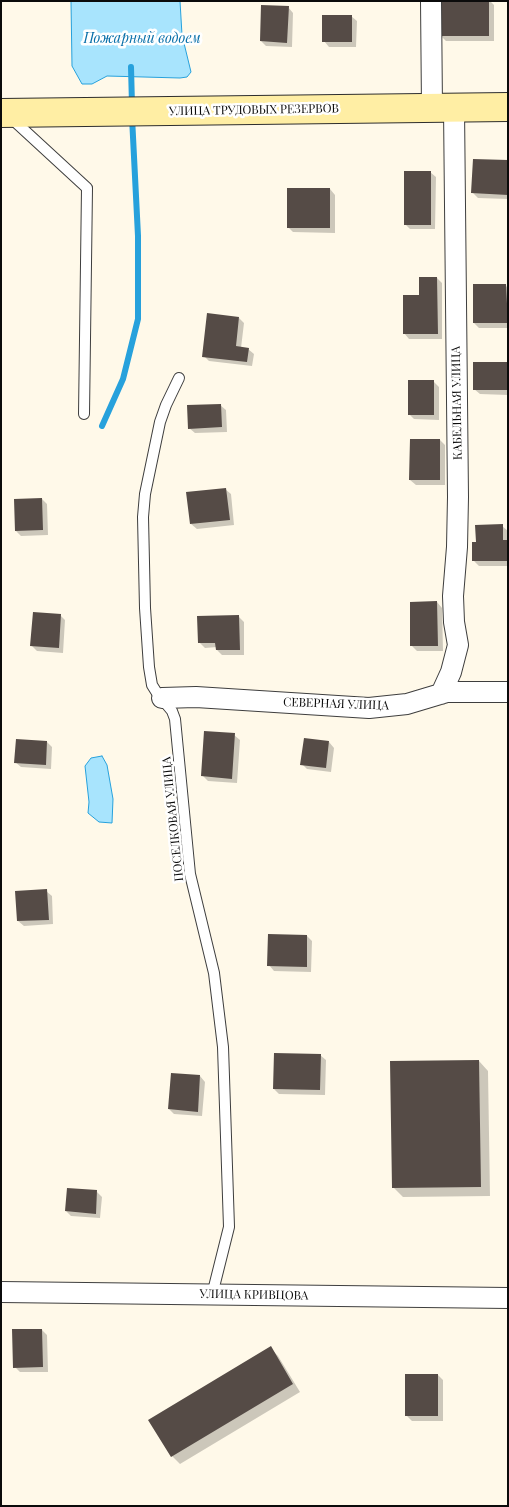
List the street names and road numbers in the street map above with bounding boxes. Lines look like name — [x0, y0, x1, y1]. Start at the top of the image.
street label: УЛИЦА ТРУДОВЫХ РЕЗЕРВОВ — [169, 101, 339, 119]
street label: КАБЕЛЬНАЯ УЛИЦА — [449, 346, 465, 460]
street label: СЕВЕРНАЯ УЛИЦА — [283, 695, 389, 713]
street label: ПОСЕЛКОВАЯ УЛИЦА — [159, 756, 187, 882]
street label: УЛИЦА КРИВЦОВА — [199, 1287, 309, 1303]

